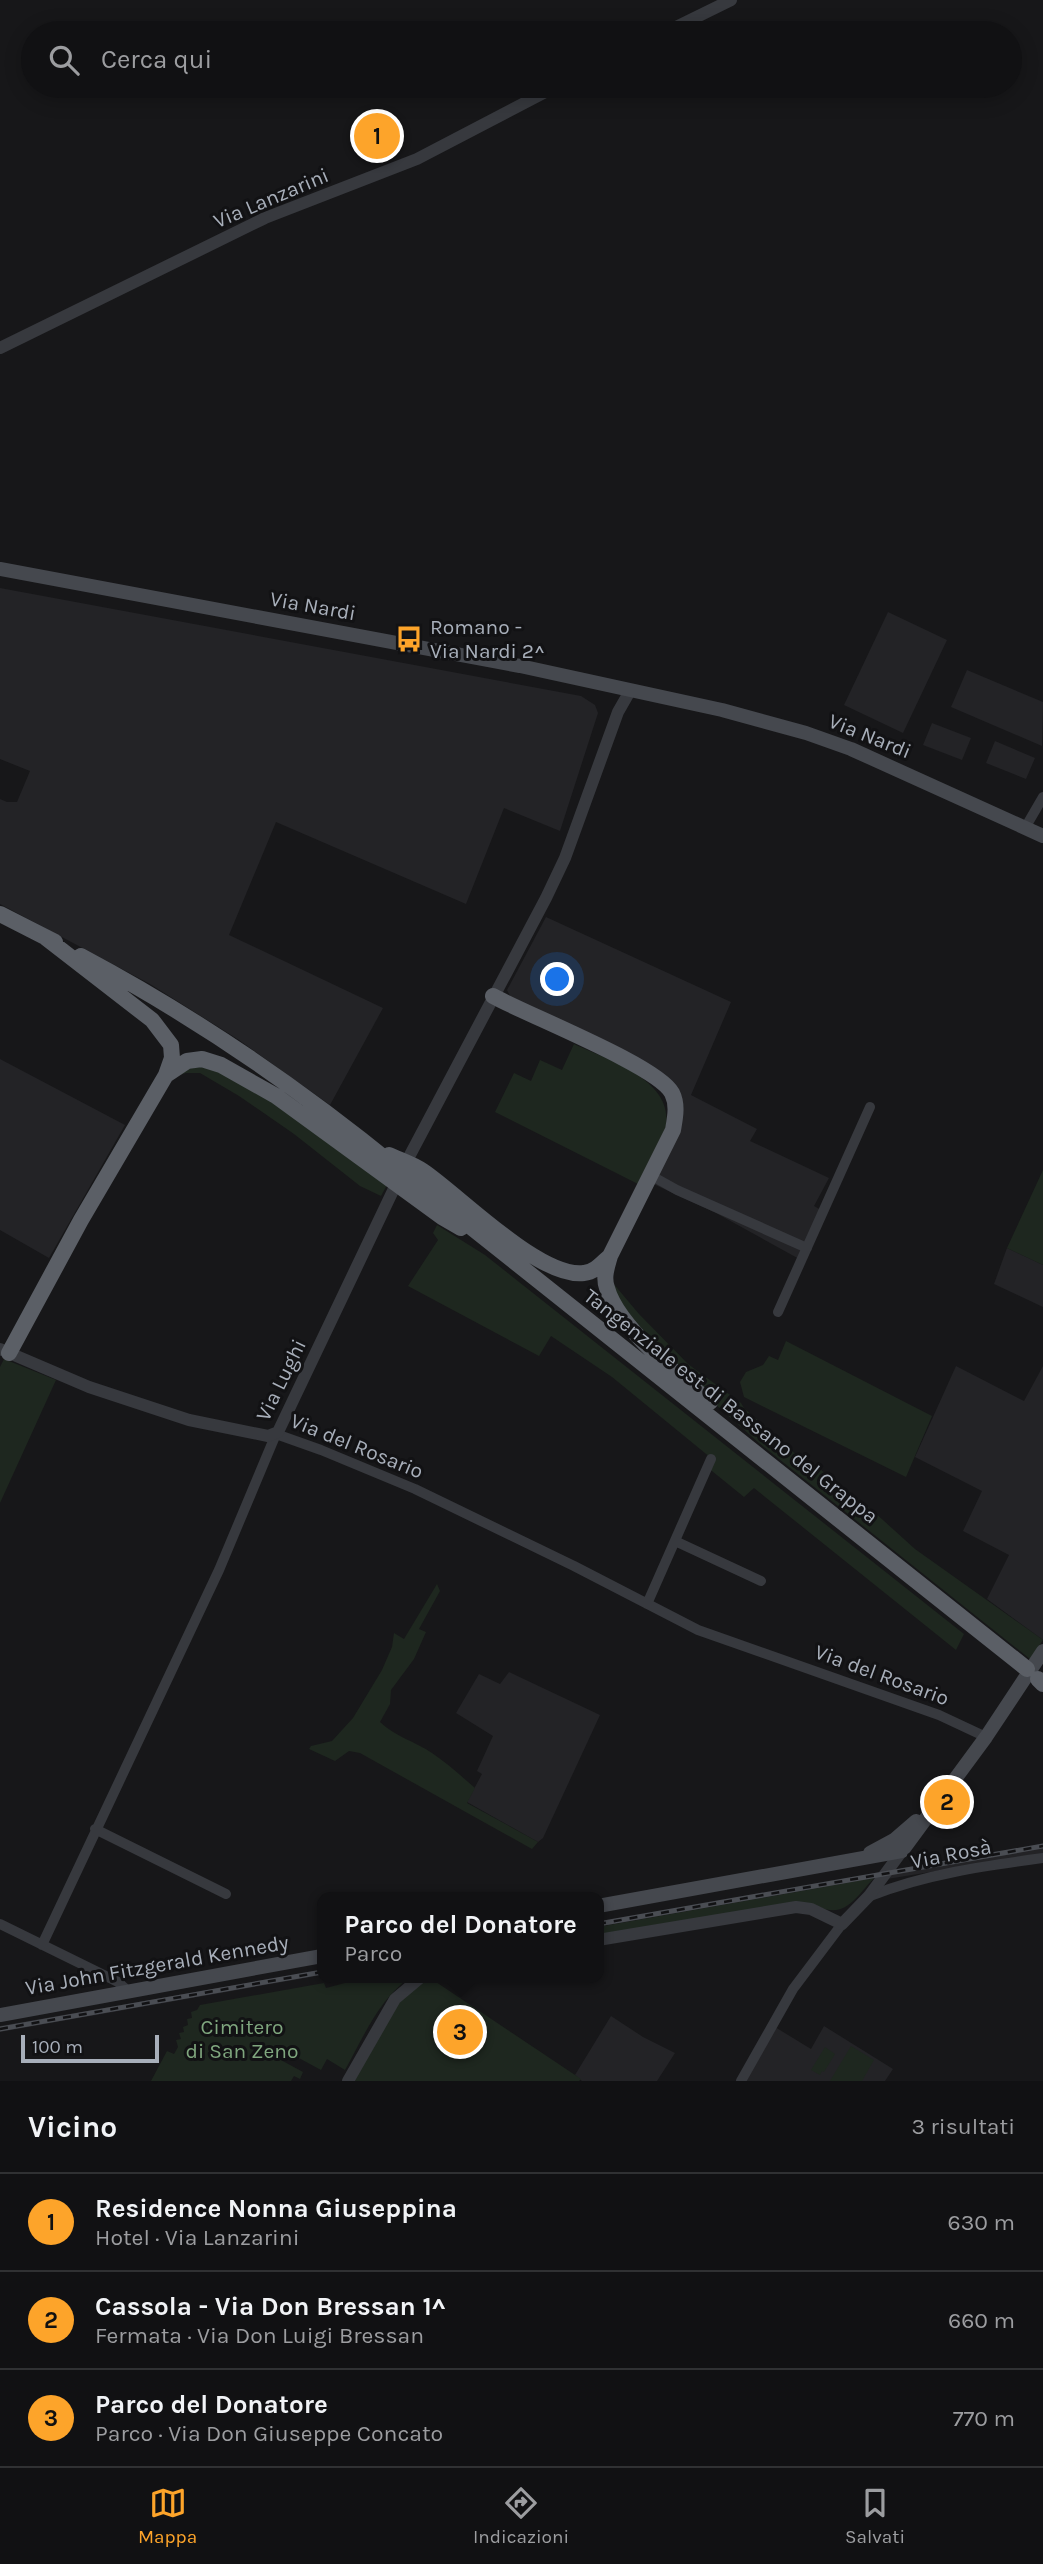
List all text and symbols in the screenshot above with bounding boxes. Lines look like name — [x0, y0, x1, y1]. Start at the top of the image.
search box — [21, 21, 1022, 98]
icon: search — [45, 41, 83, 79]
text: Cerca qui — [101, 44, 212, 75]
pin: 1 — [354, 110, 400, 162]
street label: Via Lanzarini — [210, 163, 332, 233]
street label: Via Nardi — [268, 587, 358, 625]
place label: Romano - Via Nardi 2^ — [430, 615, 545, 663]
bus stop icon: Romano - Via Nardi 2^ — [394, 624, 424, 654]
street label: Via Nardi — [825, 709, 915, 763]
your location — [540, 962, 574, 996]
street label: Tangenziale est di Bassano del Grappa — [579, 1284, 883, 1528]
street label: Via Lughi — [251, 1335, 311, 1425]
street label: Via del Rosario — [287, 1408, 427, 1484]
street label: Via del Rosario — [812, 1640, 952, 1710]
pin: 2 — [924, 1776, 970, 1828]
street label: Via Rosà — [909, 1834, 993, 1874]
popup — [317, 1892, 604, 1983]
text: Parco del Donatore — [344, 1909, 577, 1940]
street label: Via John Fitzgerald Kennedy — [23, 1930, 291, 2000]
text: Parco — [344, 1940, 402, 1967]
pin: 3 — [437, 2006, 483, 2058]
park label: Cimitero di San Zeno — [186, 2015, 298, 2063]
scale bar — [21, 2032, 159, 2064]
text: 100 m — [32, 2036, 83, 2058]
text: Vicino — [28, 2109, 117, 2145]
text: 3 risultati — [912, 2113, 1015, 2140]
text: Residence Nonna Giuseppina — [95, 2193, 457, 2224]
text: 1 — [47, 2209, 55, 2236]
text: 630 m — [948, 2209, 1015, 2236]
text: Hotel · Via Lanzarini — [95, 2224, 300, 2251]
text: Cassola - Via Don Bressan 1^ — [95, 2291, 446, 2322]
text: 2 — [44, 2307, 58, 2334]
text: 660 m — [948, 2307, 1015, 2334]
text: Fermata · Via Don Luigi Bressan — [95, 2322, 424, 2349]
text: Parco del Donatore — [95, 2389, 328, 2420]
text: 3 — [44, 2405, 58, 2432]
text: 770 m — [953, 2405, 1015, 2432]
text: Parco · Via Don Giuseppe Concato — [95, 2420, 443, 2447]
tab: Mappa — [138, 2484, 197, 2548]
tab: Indicazioni — [473, 2484, 569, 2548]
tab: Salvati — [845, 2484, 905, 2548]

